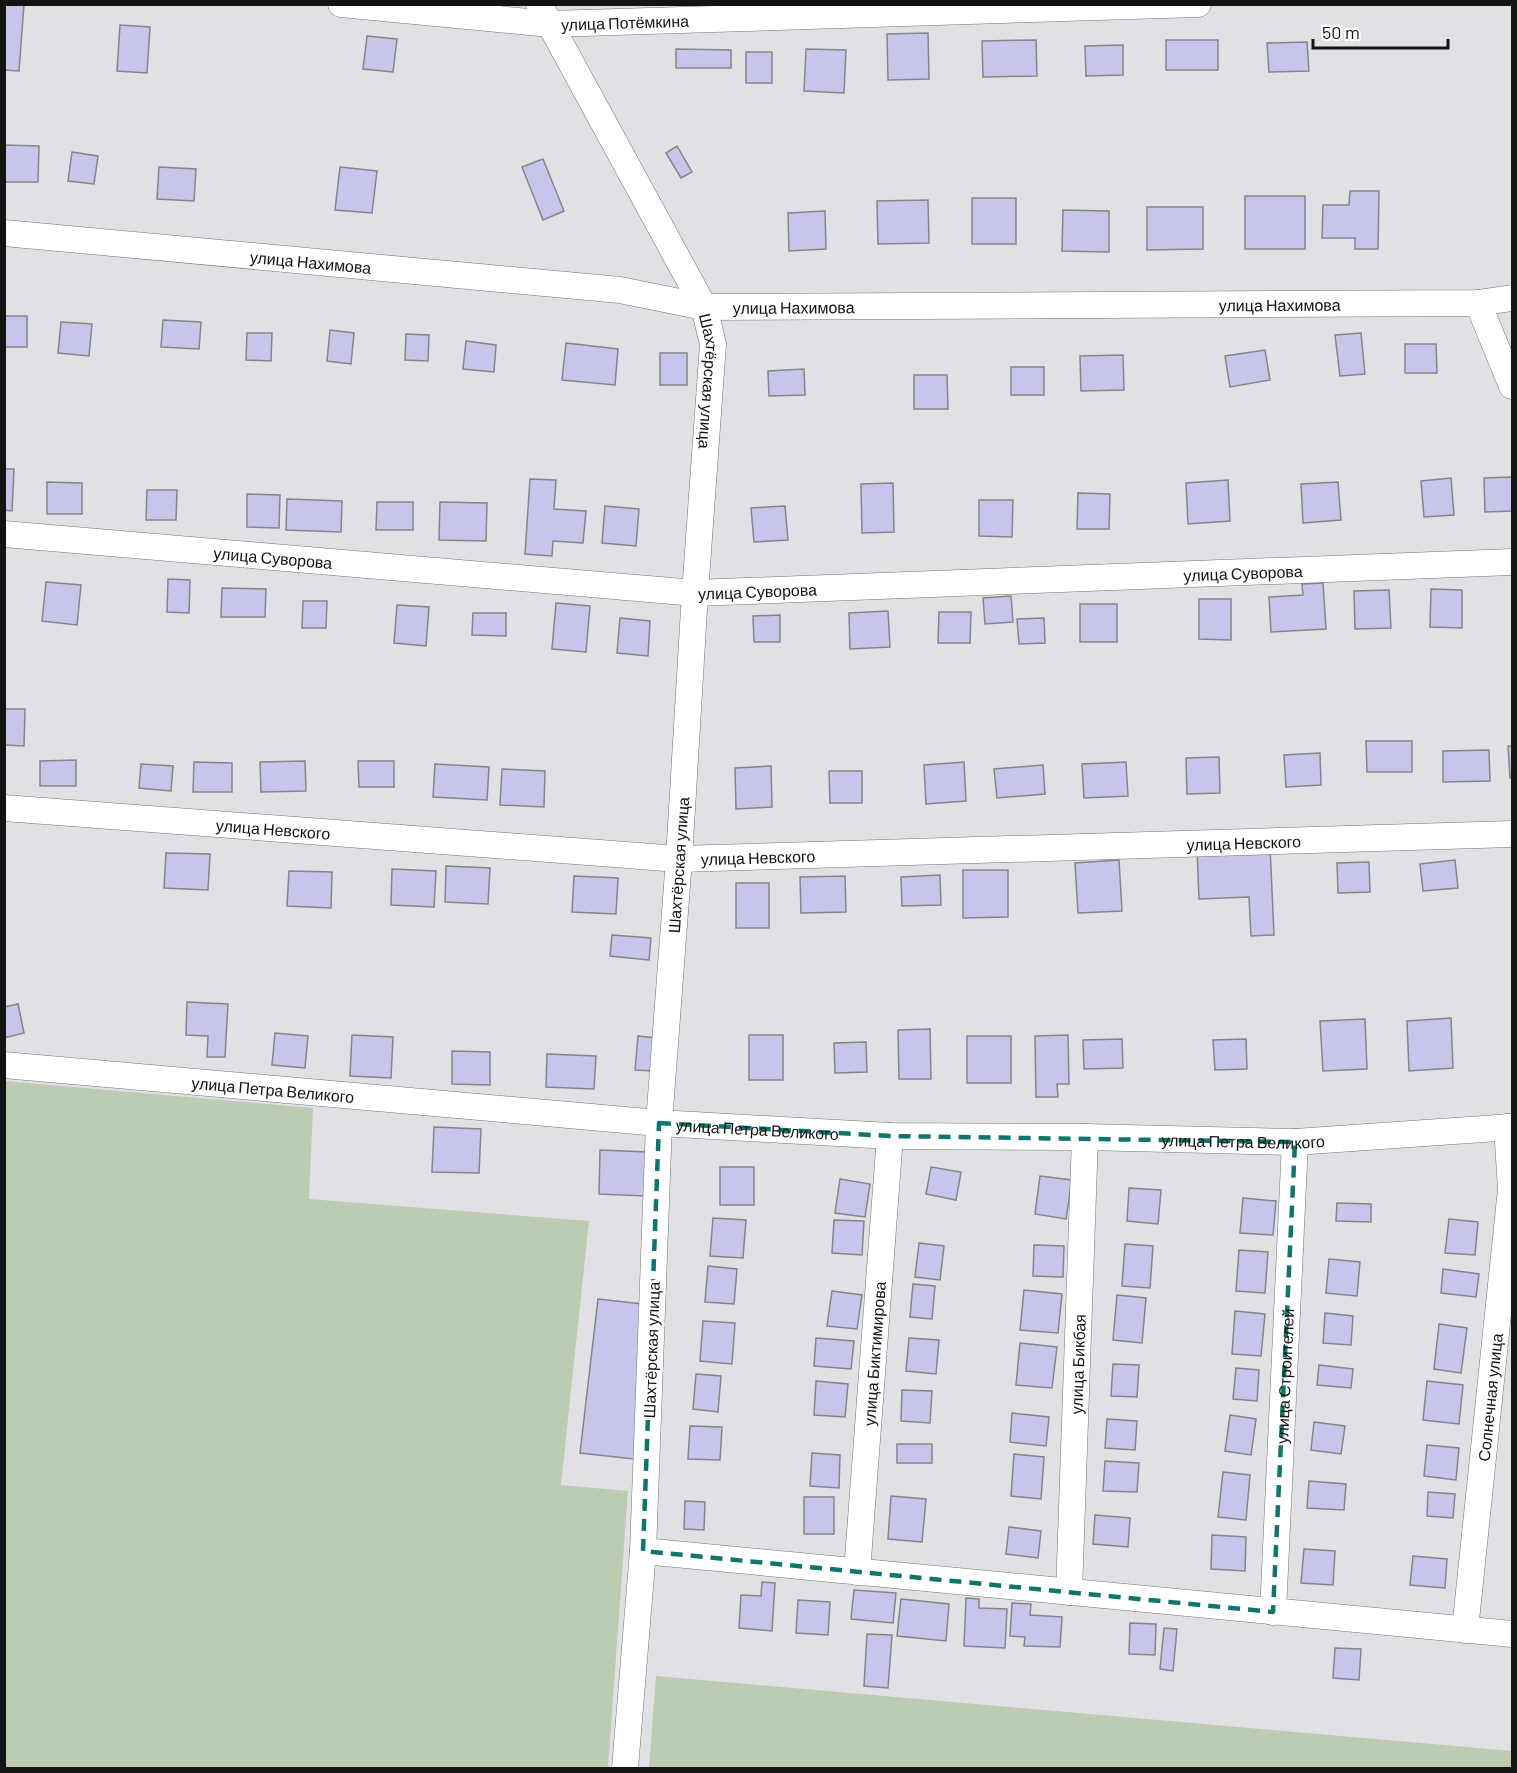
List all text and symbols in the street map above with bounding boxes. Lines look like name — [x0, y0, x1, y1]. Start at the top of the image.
street label: улица Потёмкина — [561, 10, 689, 33]
scale bar — [1313, 12, 1448, 50]
text: 50 m — [1322, 21, 1360, 43]
street label: улица Нахимова — [249, 246, 372, 276]
street label: улица Нахимова — [1219, 294, 1341, 314]
street label: улица Нахимова — [733, 297, 855, 316]
street label: Шахтёрская улица — [696, 311, 722, 450]
street label: улица Суворова — [213, 542, 333, 572]
street label: улица Суворова — [1183, 560, 1303, 584]
street label: улица Суворова — [698, 579, 817, 602]
street label: Шахтёрская улица — [664, 796, 692, 934]
street label: улица Невского — [215, 815, 331, 842]
street label: улица Невского — [1186, 831, 1301, 853]
street label: улица Невского — [701, 845, 816, 868]
street label: улица Петра Великого — [191, 1072, 355, 1105]
street label: улица Петра Великого — [675, 1114, 839, 1143]
street label: улица Петра Великого — [1161, 1129, 1325, 1152]
street label: улица Биктимирова — [859, 1280, 888, 1427]
street label: Шахтёрская улица — [639, 1281, 663, 1419]
street label: улица Строителей — [1271, 1308, 1297, 1444]
street label: улица Бикбая — [1066, 1314, 1088, 1415]
street label: Солнечная улица — [1473, 1332, 1505, 1462]

